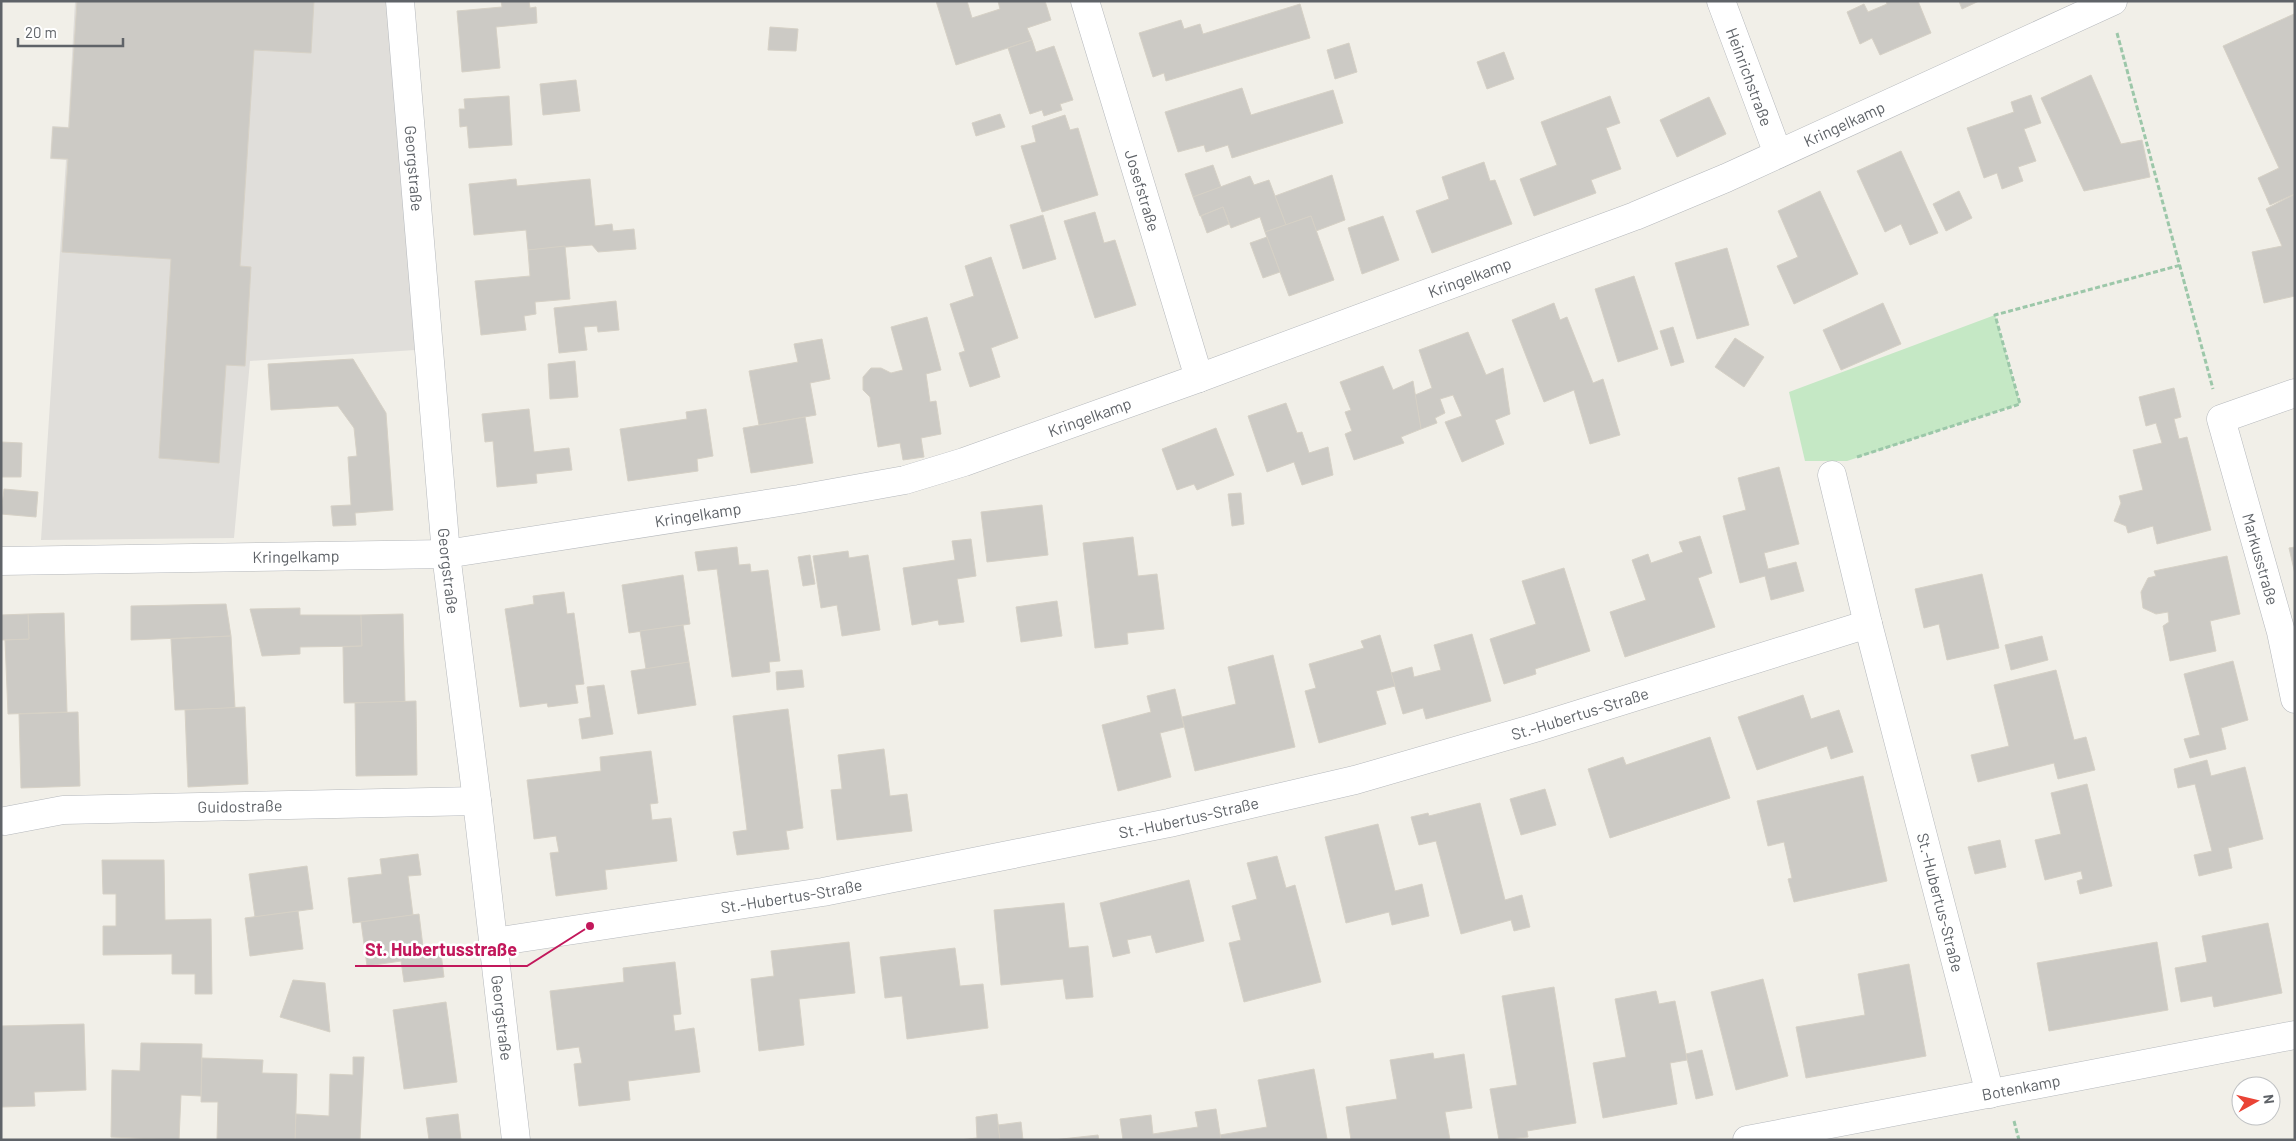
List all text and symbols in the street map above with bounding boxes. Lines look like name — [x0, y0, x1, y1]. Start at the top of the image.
scale bar — [18, 15, 122, 47]
text: 20 m — [25, 23, 57, 41]
street label: Heinrichstraße — [1723, 25, 1777, 129]
street label: Kringelkamp — [1800, 97, 1888, 150]
street label: Georgstraße — [401, 125, 427, 212]
street label: Josefstraße — [1121, 147, 1164, 234]
street label: Kringelkamp — [1425, 253, 1514, 301]
street label: Kringelkamp — [1045, 393, 1134, 440]
street label: Kringelkamp — [653, 498, 742, 530]
street label: Markusstraße — [2239, 511, 2283, 607]
street label: Georgstraße — [435, 527, 463, 615]
street label: Kringelkamp — [252, 546, 340, 566]
street label: St.-Hubertus-Straße — [1509, 683, 1651, 743]
street label: St.-Hubertus-Straße — [1117, 793, 1261, 842]
street label: Guidostraße — [197, 795, 283, 816]
street label: St.-Hubertus-Straße — [1914, 831, 1968, 974]
street label: St.-Hubertus-Straße — [719, 874, 864, 916]
callout: St. Hubertusstraße — [355, 933, 527, 966]
text: St. Hubertusstraße — [365, 938, 517, 960]
street label: Georgstraße — [488, 974, 517, 1062]
street label: Botenkamp — [1980, 1070, 2062, 1104]
north arrow — [2231, 1076, 2281, 1126]
text: N — [2260, 1093, 2278, 1105]

